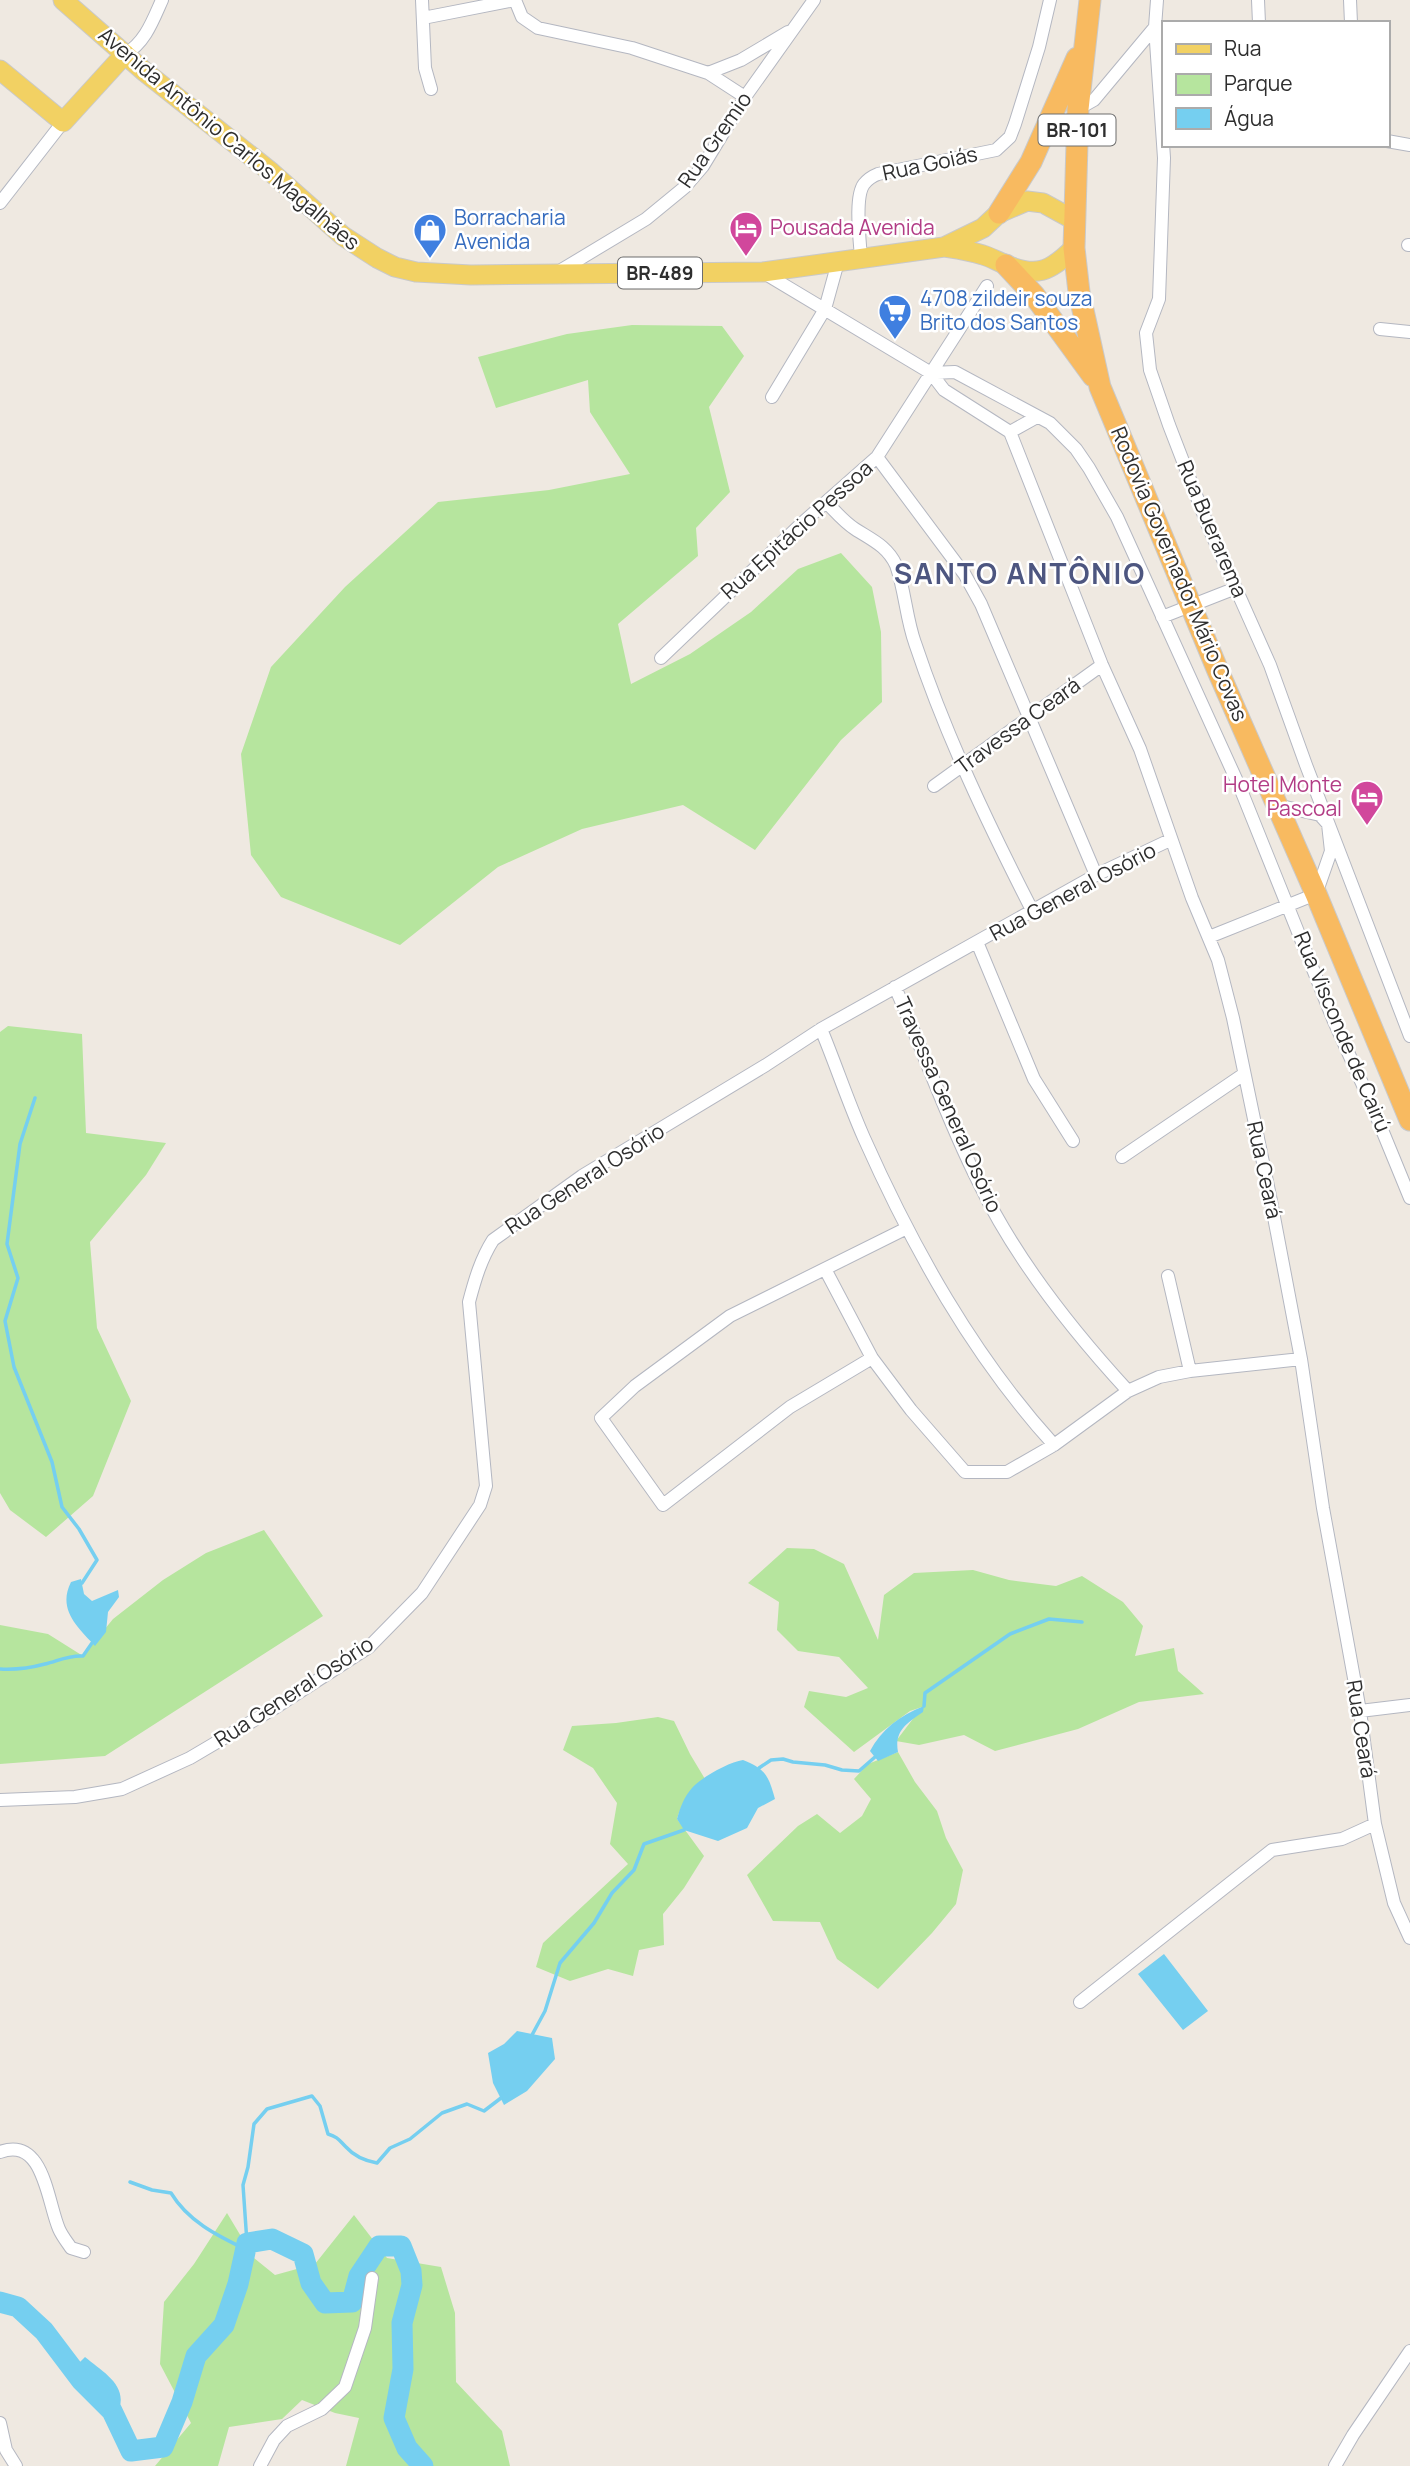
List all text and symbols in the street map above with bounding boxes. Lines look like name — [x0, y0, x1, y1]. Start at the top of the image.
street label: Avenida Antônio Carlos Magalhães — [93, 20, 366, 256]
legend — [1162, 21, 1389, 147]
text: Rua — [1224, 34, 1261, 62]
text: Parque — [1224, 69, 1293, 97]
street label: Rua Gremio — [671, 86, 757, 193]
text: Água — [1224, 104, 1274, 132]
road number: BR-101 — [1038, 114, 1116, 146]
street label: Rua Goiás — [880, 139, 980, 187]
place label: Borracharia Avenida — [454, 203, 566, 255]
hotel icon: Pousada Avenida — [727, 209, 765, 258]
shop icon: Borracharia Avenida — [411, 211, 449, 260]
place label: Pousada Avenida — [770, 213, 935, 241]
road number: BR-489 — [618, 258, 702, 288]
place label: 4708 zildeir souza Brito dos Santos — [920, 284, 1093, 336]
supermarket icon: 4708 zildeir souza Brito dos Santos — [876, 292, 914, 341]
street label: Rodovia Governador Mário Covas — [1105, 422, 1255, 725]
street label: Rua Epitácio Pessoa — [715, 454, 878, 605]
street label: Rua Buerarema — [1171, 456, 1254, 602]
district label: SANTO ANTÔNIO — [894, 554, 1146, 592]
street label: Travessa Ceará — [949, 670, 1085, 780]
place label: Hotel Monte Pascoal — [1223, 770, 1342, 822]
hotel icon: Hotel Monte Pascoal — [1348, 778, 1386, 827]
street label: Rua General Osório — [985, 835, 1161, 947]
street label: Rua Visconde de Cairú — [1288, 927, 1398, 1136]
street label: Travessa General Osório — [889, 992, 1009, 1217]
street label: Rua General Osório — [499, 1116, 669, 1240]
street label: Rua Ceará — [1241, 1118, 1289, 1221]
street label: Rua General Osório — [208, 1629, 378, 1753]
street label: Rua Ceará — [1340, 1678, 1384, 1780]

